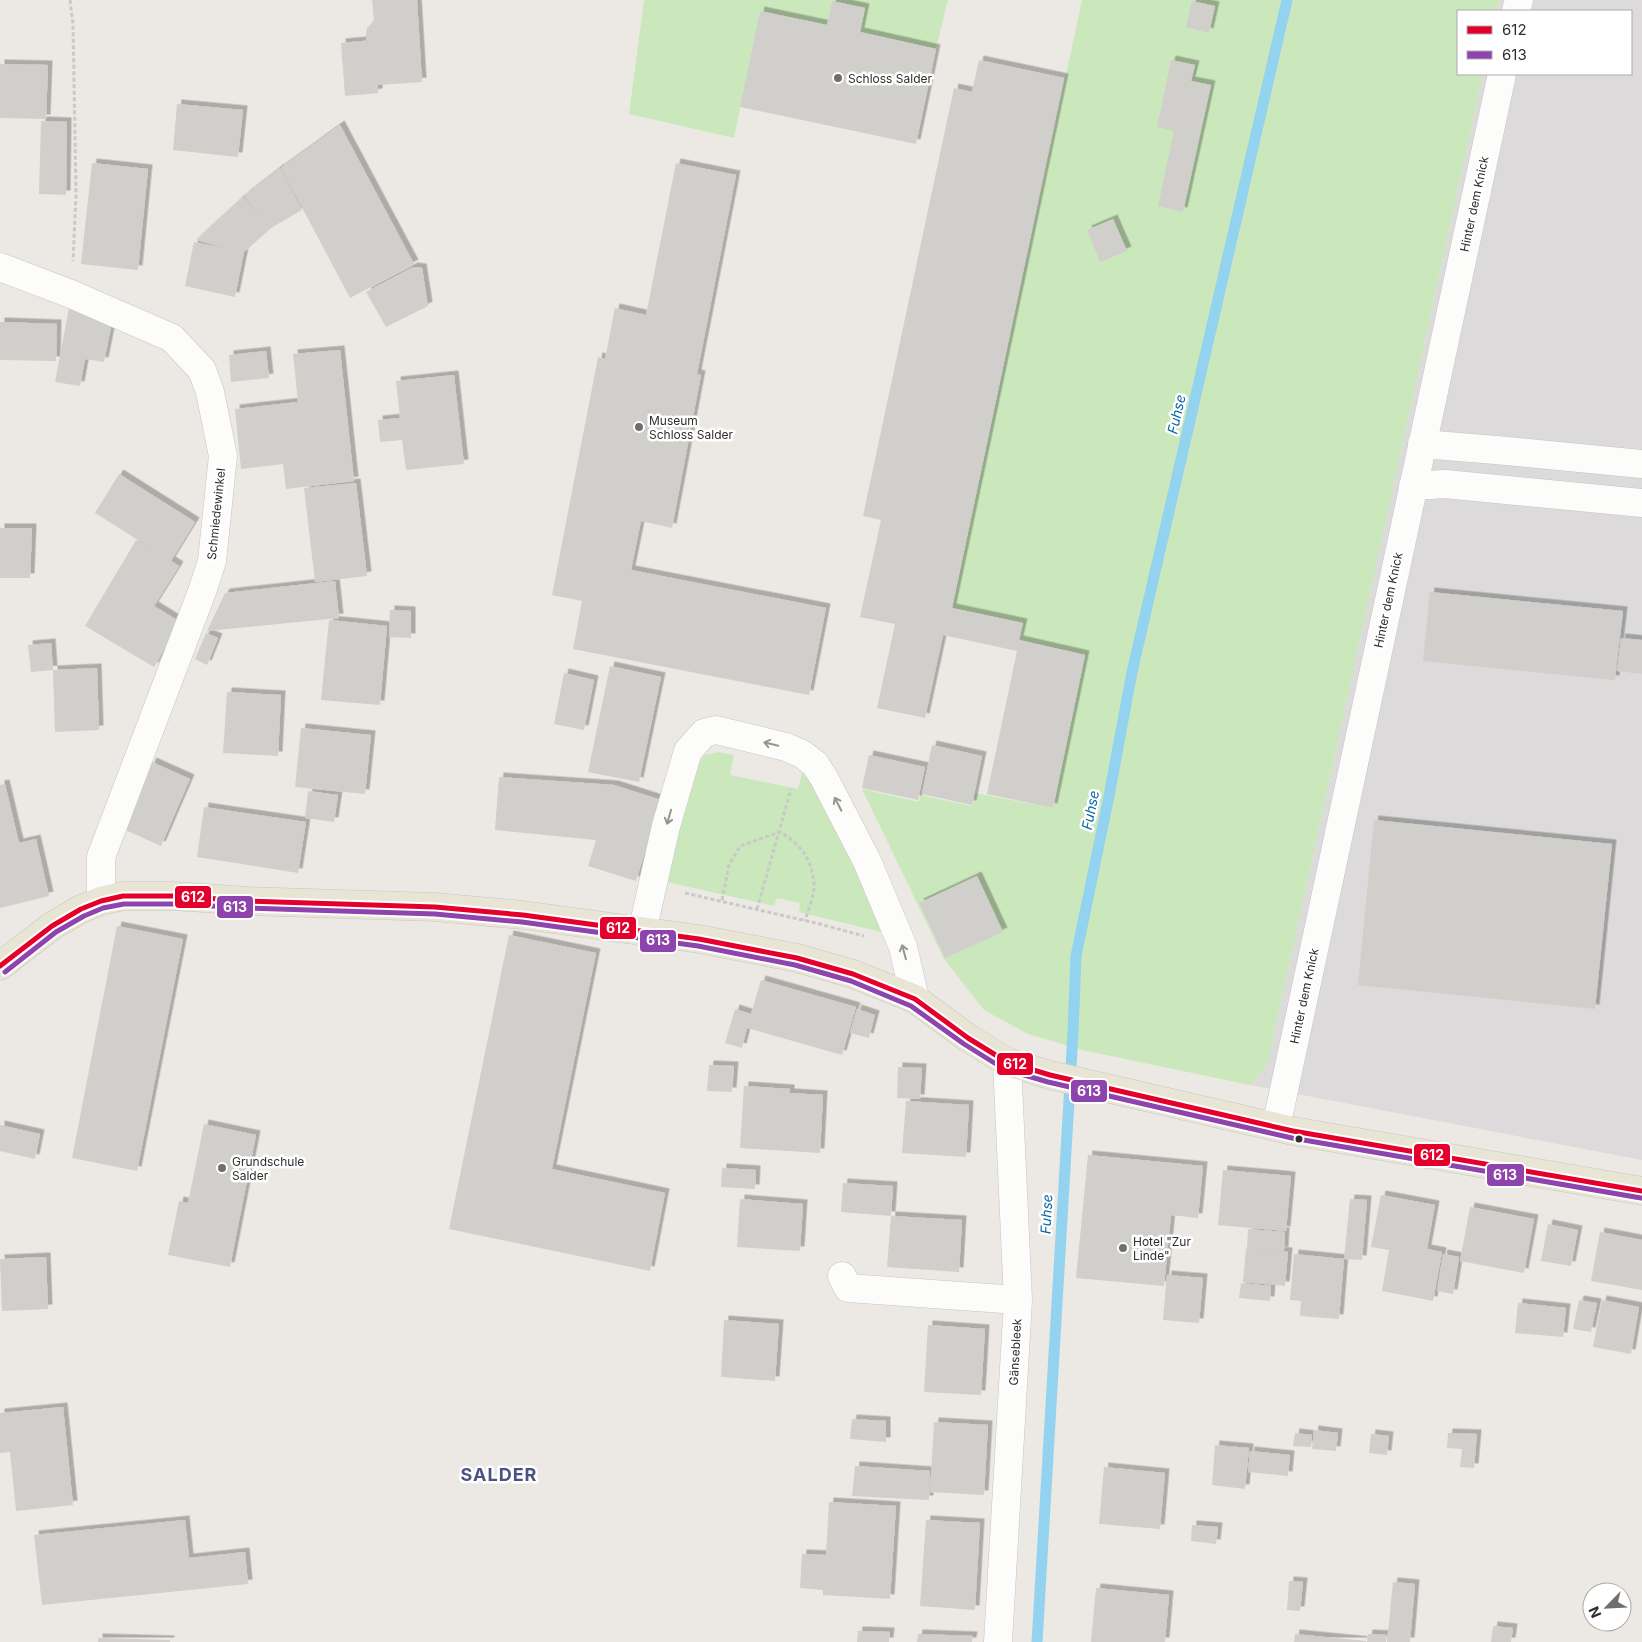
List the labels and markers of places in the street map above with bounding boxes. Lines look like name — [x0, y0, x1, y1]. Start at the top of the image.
place label: Schloss Salder — [848, 71, 932, 86]
marker: Schloss Salder — [832, 72, 844, 84]
place label: Museum Schloss Salder — [649, 413, 733, 442]
marker: Museum Schloss Salder — [633, 421, 645, 433]
unlabelled marker — [1294, 1134, 1304, 1144]
place label: Grundschule Salder — [232, 1154, 304, 1183]
marker: Grundschule Salder — [216, 1162, 228, 1174]
place label: Hotel "Zur Linde" — [1133, 1234, 1191, 1263]
marker: Hotel "Zur Linde" — [1117, 1242, 1129, 1254]

